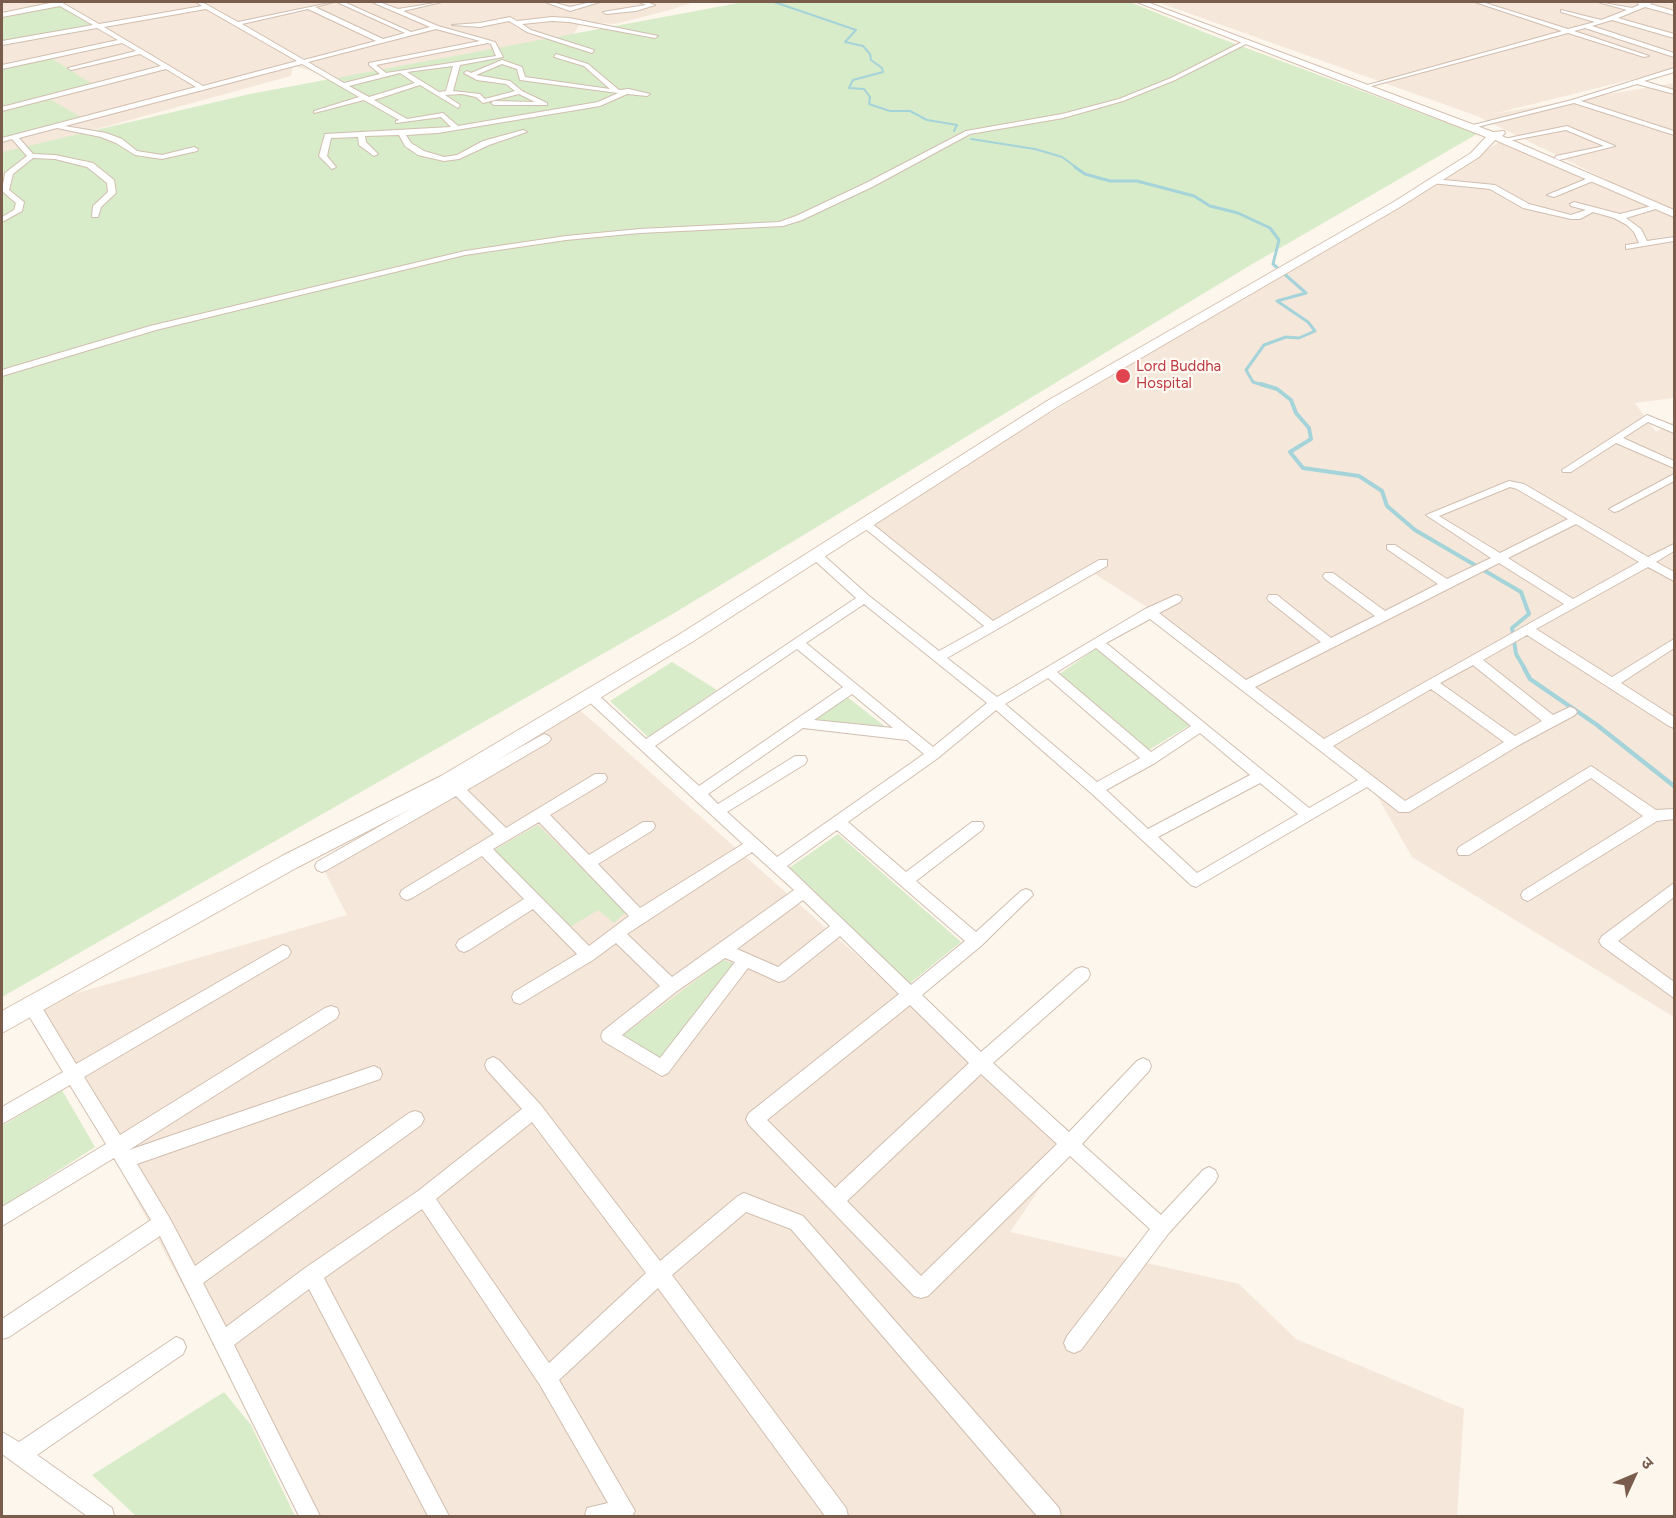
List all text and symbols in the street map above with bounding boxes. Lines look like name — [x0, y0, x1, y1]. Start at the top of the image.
place label: Lord Buddha Hospital — [1136, 358, 1221, 393]
marker: Lord Buddha Hospital — [1114, 367, 1132, 385]
north arrow — [1604, 1446, 1664, 1506]
text: उ — [1637, 1453, 1657, 1473]

